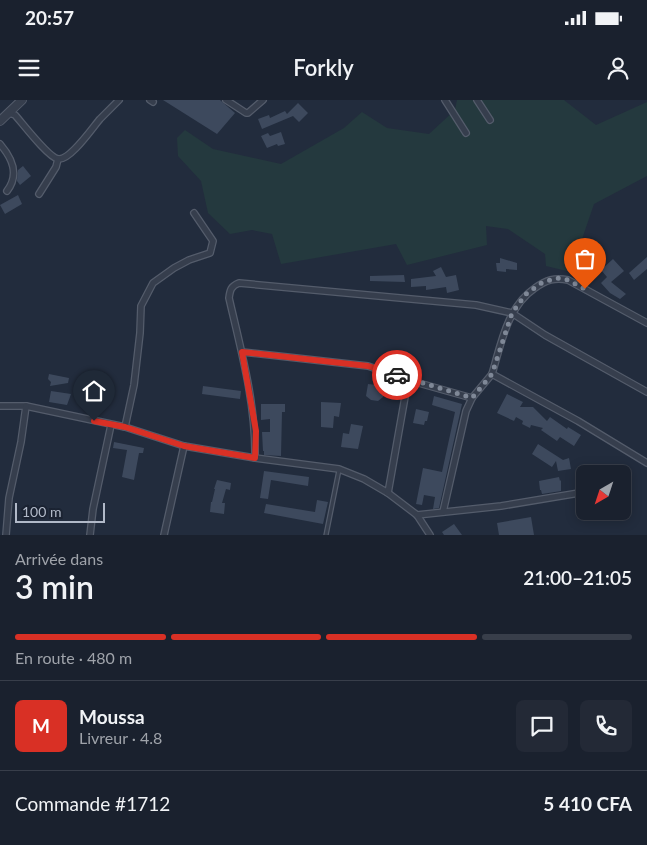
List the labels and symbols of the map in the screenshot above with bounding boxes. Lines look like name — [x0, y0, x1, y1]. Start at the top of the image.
pin — [564, 238, 606, 289]
courier — [372, 350, 422, 400]
pin — [73, 370, 115, 421]
north arrow — [576, 465, 631, 520]
scale bar — [15, 500, 105, 523]

